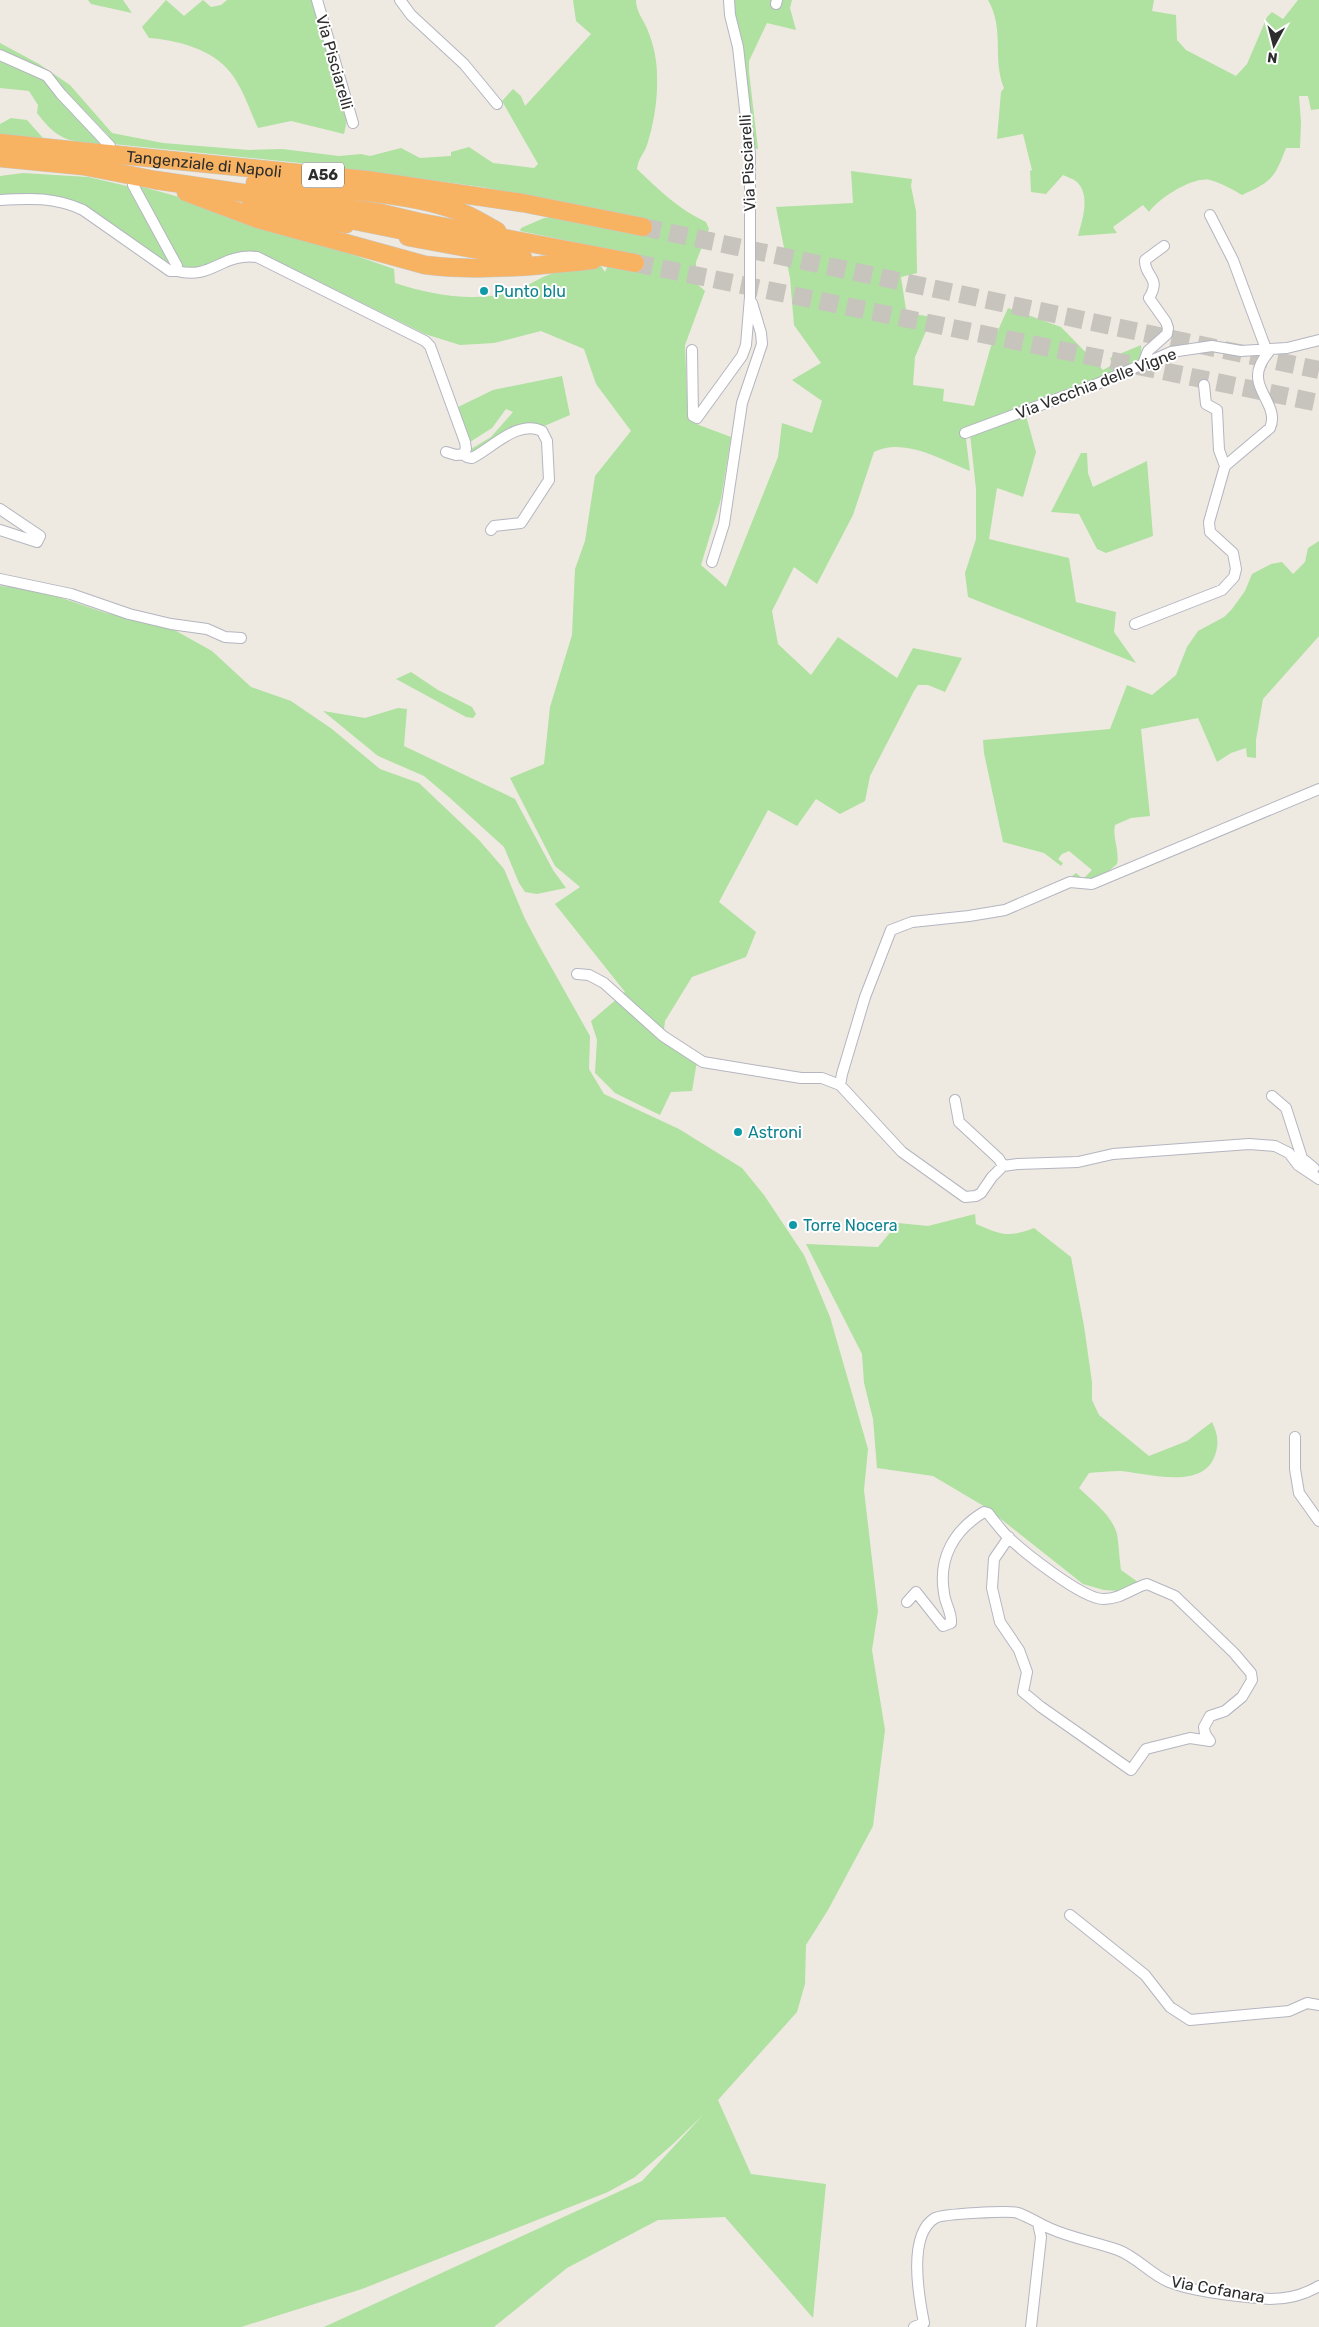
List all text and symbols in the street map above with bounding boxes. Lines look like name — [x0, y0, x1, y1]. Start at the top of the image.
street label: Via Pisciarelli — [312, 13, 357, 112]
north arrow — [1249, 20, 1299, 70]
text: N — [1266, 48, 1279, 66]
street label: Via Pisciarelli — [735, 114, 760, 212]
street label: Tangenziale di Napoli — [125, 147, 282, 181]
road number: A56 — [302, 162, 344, 188]
place label: Punto blu — [494, 282, 566, 301]
marker: Punto blu — [478, 285, 490, 297]
street label: Via Vecchia delle Vigne — [1013, 344, 1179, 423]
place label: Astroni — [748, 1123, 802, 1142]
marker: Astroni — [732, 1126, 744, 1138]
place label: Torre Nocera — [803, 1216, 898, 1235]
marker: Torre Nocera — [787, 1219, 799, 1231]
street label: Via Cofanara — [1169, 2272, 1266, 2307]

